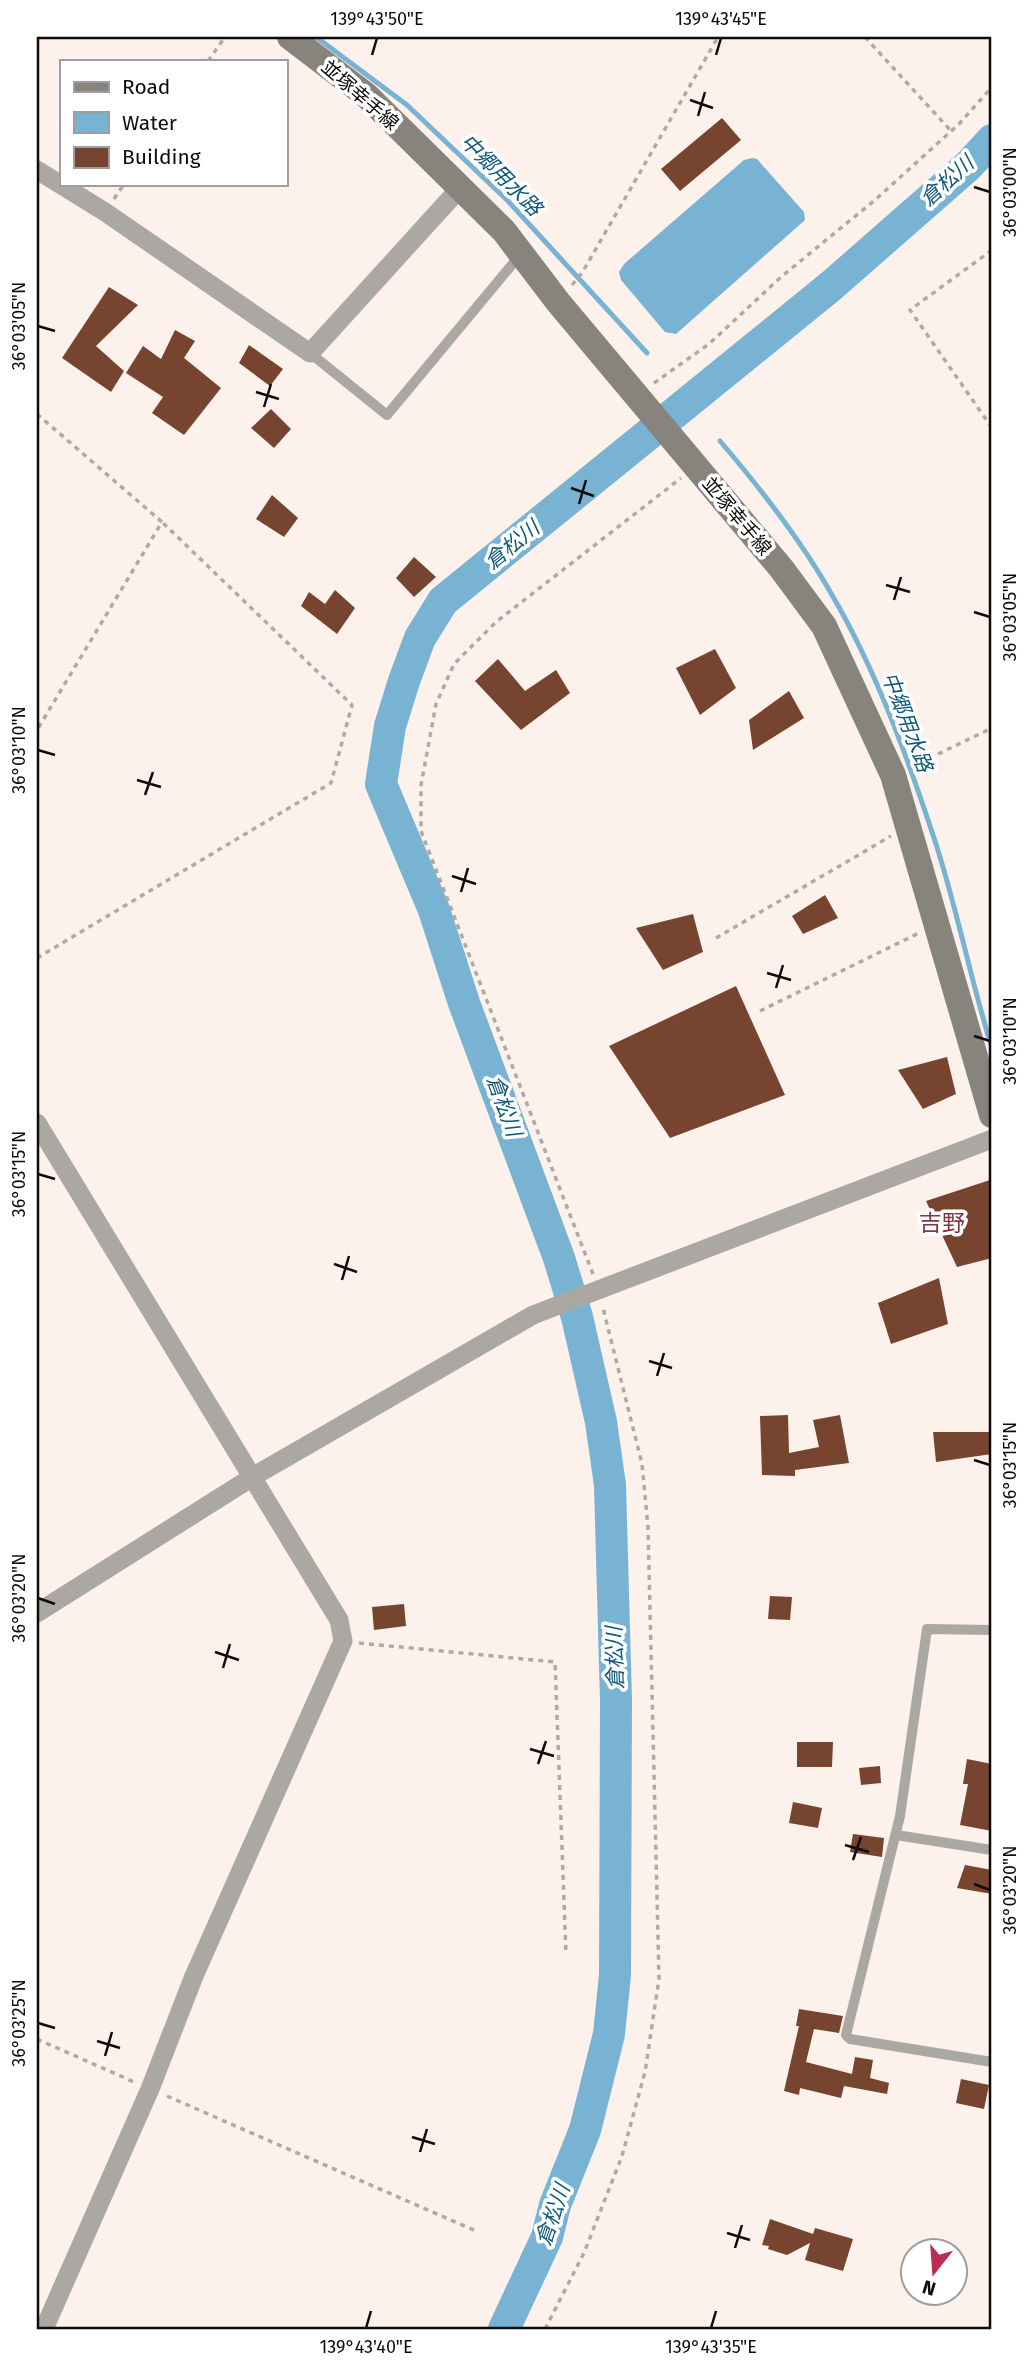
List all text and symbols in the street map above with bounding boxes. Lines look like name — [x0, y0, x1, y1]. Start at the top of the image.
text: 139°43'50"E — [330, 8, 424, 30]
text: 139°43'45"E — [675, 8, 767, 30]
street label: 並塚幸手線 — [317, 55, 403, 135]
legend — [60, 60, 287, 186]
text: Road — [122, 74, 170, 100]
text: Water — [122, 110, 177, 136]
water label: 中郷用水路 — [455, 129, 549, 223]
text: Building — [122, 144, 201, 170]
text: 36°03'00"N — [999, 147, 1021, 237]
water label: 倉松川 — [915, 149, 981, 212]
text: 36°03'05"N — [8, 282, 30, 370]
street label: 並塚幸手線 — [698, 472, 776, 560]
water label: 倉松川 — [479, 514, 546, 575]
text: 36°03'05"N — [999, 573, 1021, 661]
water label: 中郷用水路 — [876, 668, 939, 778]
text: 36°03'10"N — [8, 706, 30, 794]
text: 36°03'10"N — [999, 997, 1021, 1085]
water label: 倉松川 — [481, 1072, 528, 1142]
text: 36°03'15"N — [8, 1131, 30, 1217]
district label: 吉野 — [919, 1209, 965, 1237]
text: 36°03'15"N — [999, 1422, 1021, 1508]
text: 36°03'20"N — [8, 1554, 30, 1642]
water label: 倉松川 — [601, 1624, 629, 1690]
text: 36°03'20"N — [999, 1846, 1021, 1934]
text: 36°03'25"N — [8, 1979, 30, 2067]
water label: 倉松川 — [530, 2179, 576, 2249]
north arrow — [900, 2236, 970, 2306]
text: N — [920, 2275, 939, 2301]
text: 139°43'40"E — [319, 2336, 413, 2358]
text: 139°43'35"E — [665, 2336, 757, 2358]

